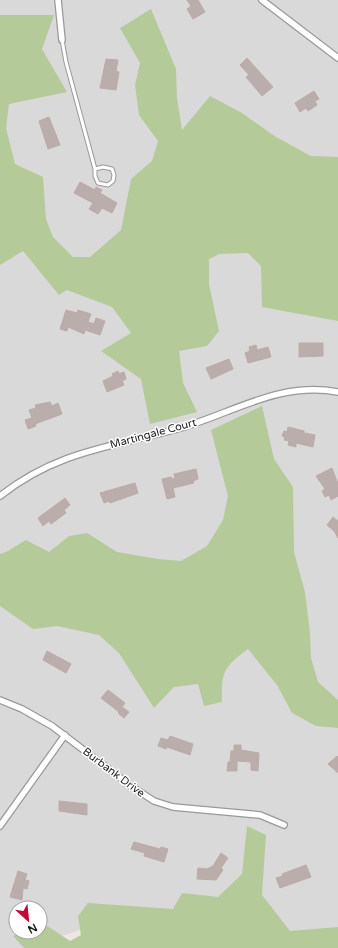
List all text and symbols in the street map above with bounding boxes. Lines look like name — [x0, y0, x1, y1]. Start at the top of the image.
street label: Martingale Court — [109, 416, 198, 451]
street label: Burbank Drive — [80, 745, 147, 800]
north arrow — [8, 900, 48, 940]
text: N — [25, 921, 39, 936]

